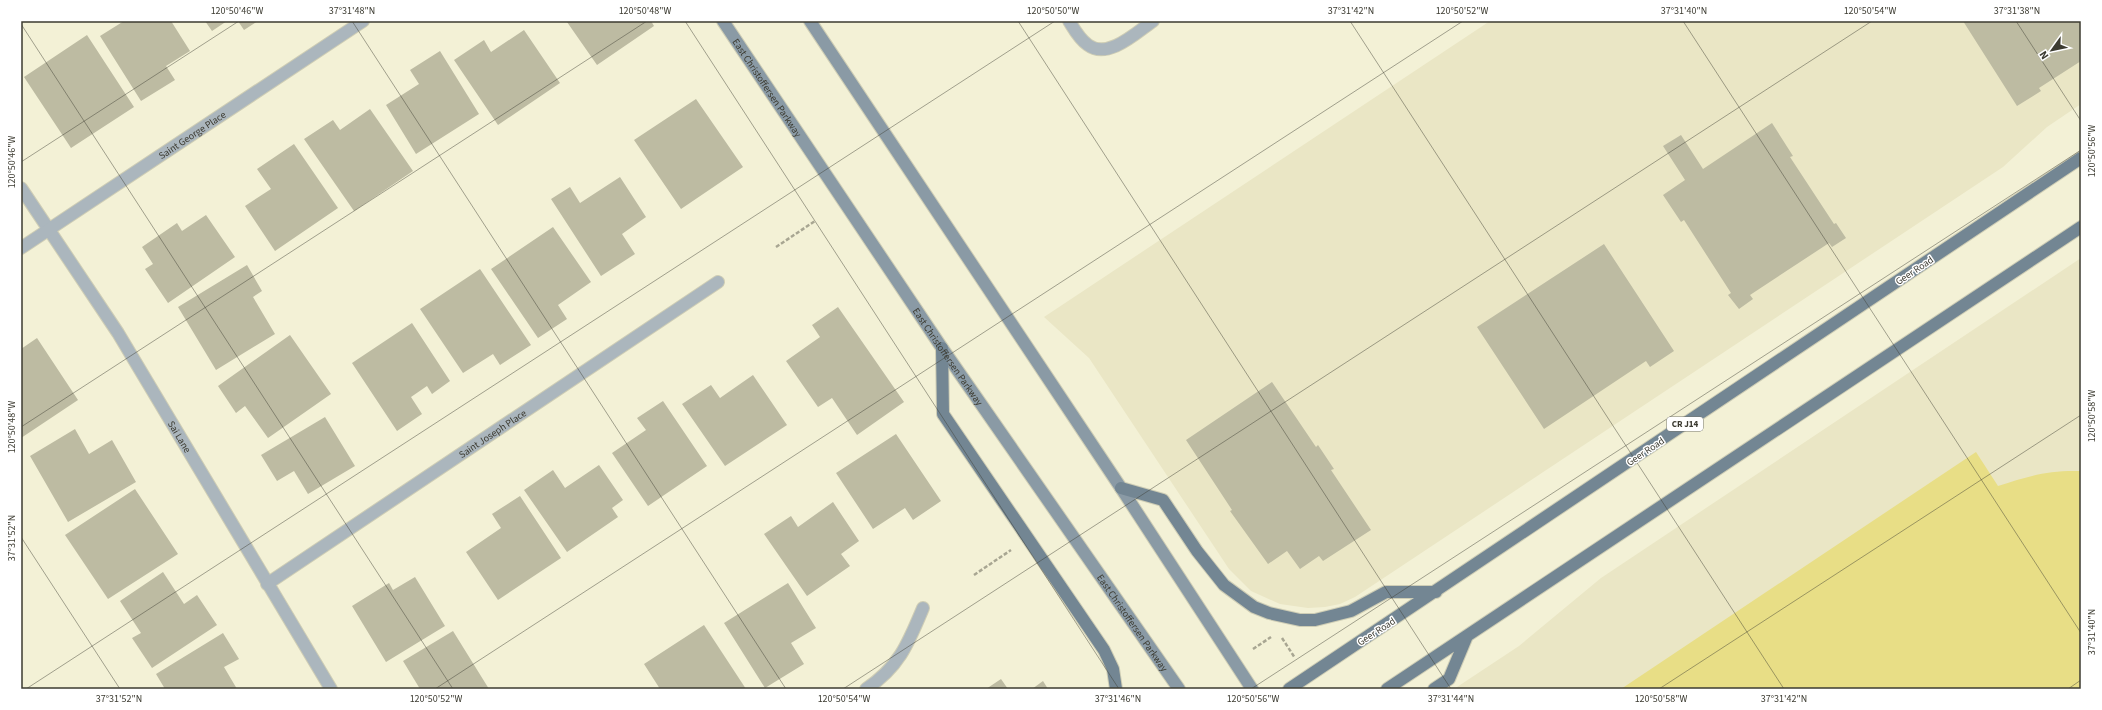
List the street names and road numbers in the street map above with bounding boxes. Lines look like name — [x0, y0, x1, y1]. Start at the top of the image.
street label: East Christoffersen Parkway — [729, 36, 805, 140]
street label: Saint George Place — [156, 108, 229, 163]
street label: Geer Road — [1893, 253, 1936, 289]
street label: East Christoffersen Parkway — [909, 305, 986, 409]
street label: Saint Joseph Place — [456, 406, 529, 462]
road number: CR J14 — [1667, 417, 1703, 431]
street label: Sai Lane — [164, 418, 194, 456]
street label: Geer Road — [1624, 434, 1667, 470]
street label: East Christoffersen Parkway — [1093, 572, 1171, 675]
street label: Geer Road — [1355, 614, 1398, 649]

